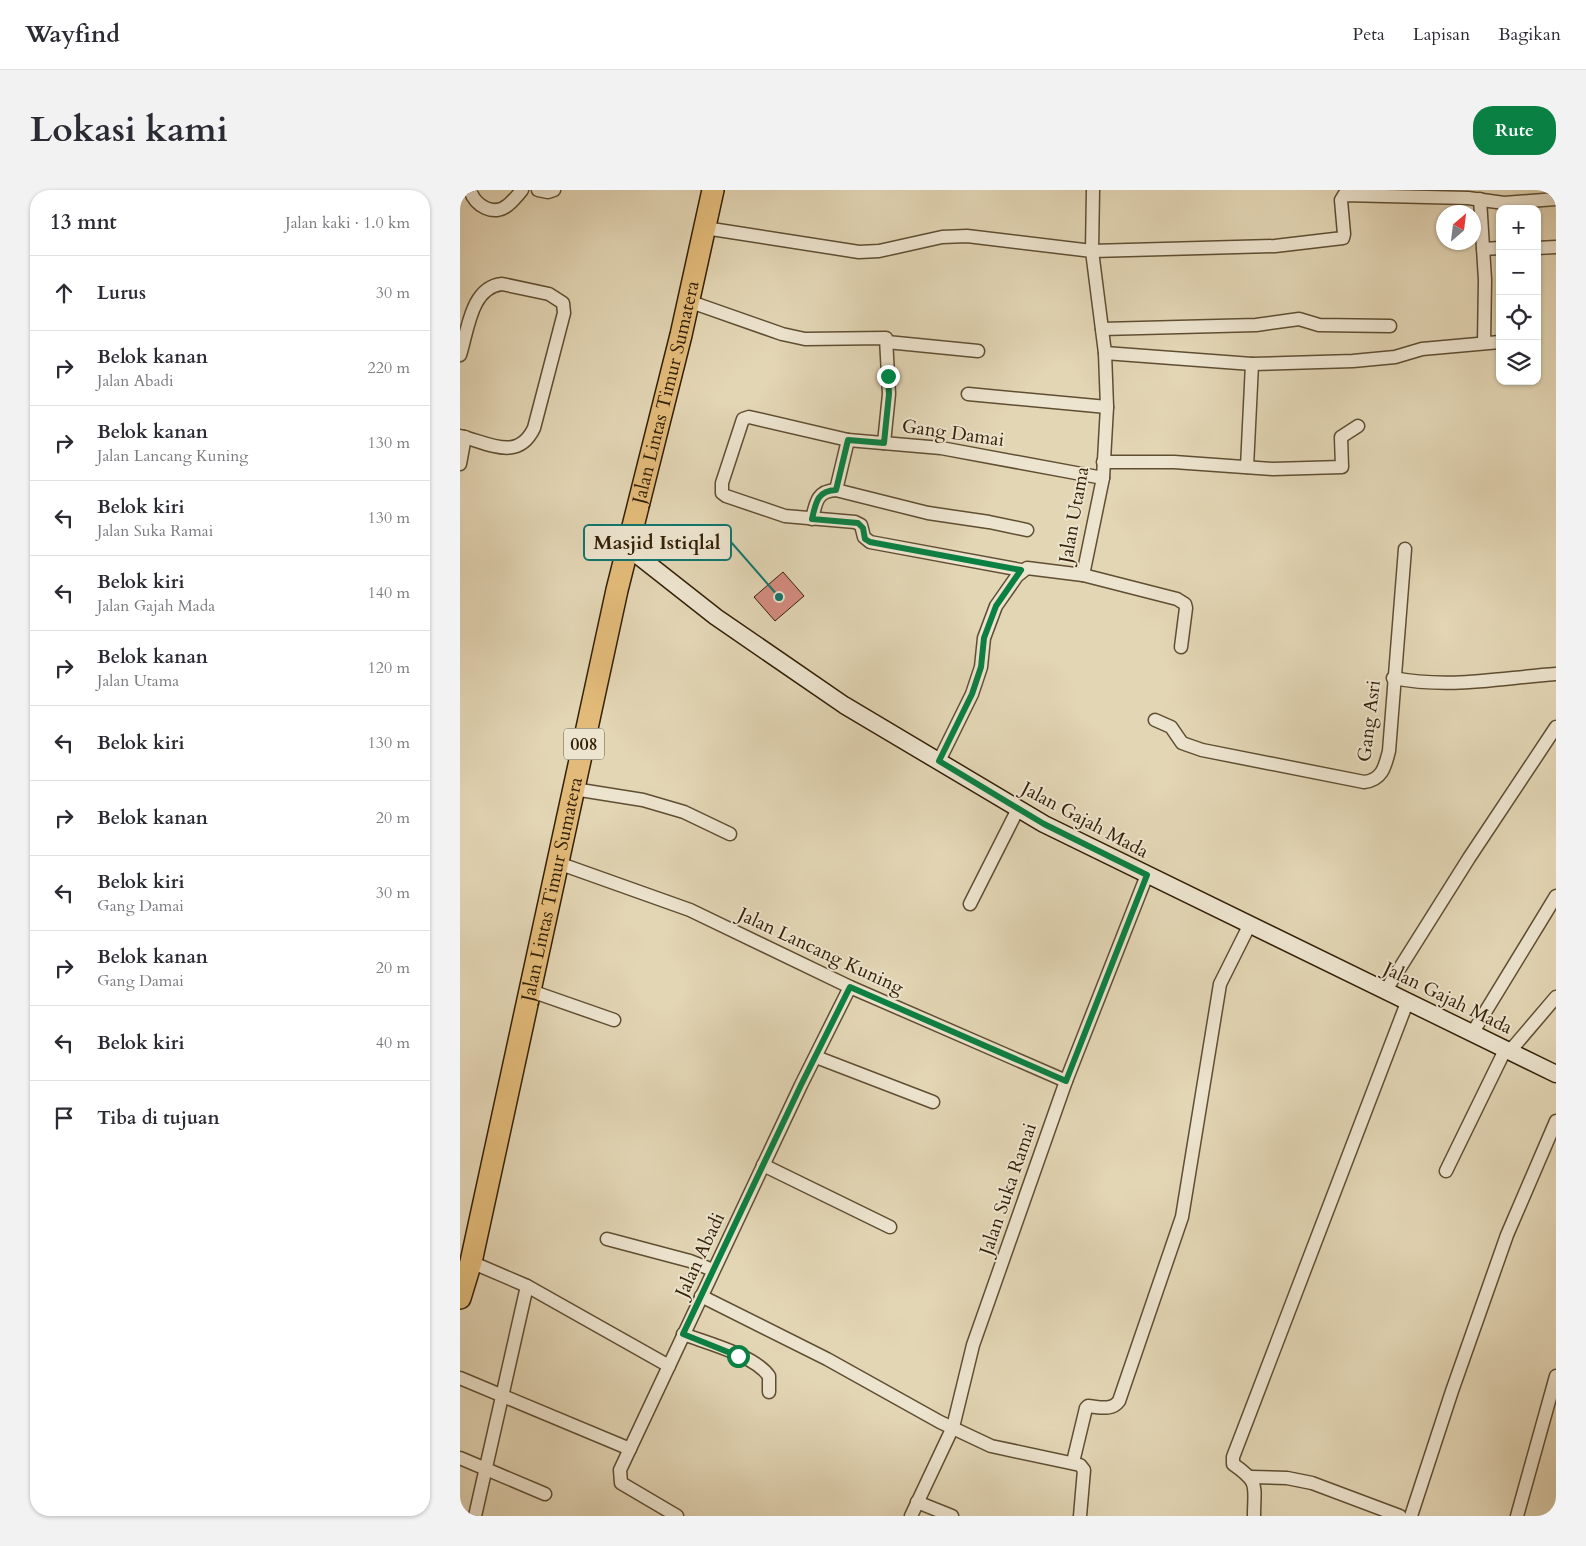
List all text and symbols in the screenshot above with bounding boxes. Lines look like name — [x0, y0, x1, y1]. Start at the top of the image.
text: Wayfind — [25, 18, 120, 51]
text: Peta — [1353, 22, 1385, 47]
text: Lapisan — [1413, 22, 1470, 47]
text: Bagikan — [1498, 22, 1561, 47]
text: Lokasi kami — [30, 106, 228, 154]
button: Rute — [1473, 106, 1556, 155]
north arrow — [1436, 205, 1481, 250]
map controls — [1496, 205, 1541, 385]
button: + — [1496, 205, 1541, 250]
text: 13 mnt — [50, 208, 117, 237]
text: Jalan kaki · 1.0 km — [285, 212, 410, 234]
button: − — [1496, 250, 1541, 295]
street label: Jalan Lintas Timur Sumatera — [625, 278, 706, 510]
icon: ahead — [50, 279, 78, 307]
text: Lurus — [97, 280, 146, 306]
text: 30 m — [376, 282, 410, 304]
button: locate — [1496, 295, 1541, 340]
button: layers — [1496, 340, 1541, 385]
text: Belok kanan — [97, 344, 208, 370]
icon: right — [50, 354, 78, 382]
text: 220 m — [368, 357, 410, 379]
route end — [877, 365, 900, 388]
text: Jalan Abadi — [97, 370, 174, 392]
street label: Gang Damai — [900, 413, 1006, 453]
text: Belok kanan — [97, 419, 208, 445]
icon: right — [50, 429, 78, 457]
text: 130 m — [368, 432, 410, 454]
text: Jalan Lancang Kuning — [97, 445, 248, 467]
street label: Jalan Utama — [1052, 465, 1095, 568]
text: Belok kiri — [97, 494, 184, 520]
icon: left — [50, 504, 78, 532]
text: 130 m — [368, 507, 410, 529]
text: Jalan Suka Ramai — [97, 520, 213, 542]
callout: Masjid Istiqlal — [584, 525, 731, 560]
text: Masjid Istiqlal — [593, 529, 721, 556]
text: Belok kiri — [97, 569, 184, 595]
icon: left — [50, 579, 78, 607]
text: 140 m — [368, 582, 410, 604]
text: Jalan Gajah Mada — [97, 595, 215, 617]
text: Belok kanan — [97, 644, 208, 670]
icon: right — [50, 654, 78, 682]
text: 120 m — [368, 657, 410, 679]
text: Jalan Utama — [97, 670, 179, 692]
street label: Gang Asri — [1351, 679, 1387, 763]
road number: 008 — [564, 728, 604, 760]
icon: left — [50, 729, 78, 757]
text: Belok kiri — [97, 730, 184, 756]
text: 130 m — [368, 732, 410, 754]
street label: Jalan Gajah Mada — [1014, 774, 1153, 864]
street label: Jalan Lintas Timur Sumatera — [514, 775, 589, 1007]
icon: right — [50, 804, 78, 832]
text: Belok kanan — [97, 805, 208, 831]
text: 20 m — [376, 807, 410, 829]
text: Belok kiri — [97, 869, 184, 895]
icon: left — [50, 879, 78, 907]
text: 30 m — [376, 882, 410, 904]
text: Gang Damai — [97, 895, 184, 917]
street label: Jalan Lancang Kuning — [731, 900, 908, 1001]
text: Belok kanan — [97, 944, 208, 970]
icon: right — [50, 954, 78, 982]
street label: Jalan Gajah Mada — [1377, 954, 1517, 1040]
text: 20 m — [376, 957, 410, 979]
text: Gang Damai — [97, 970, 184, 992]
icon: left — [50, 1029, 78, 1057]
text: Belok kiri — [97, 1030, 184, 1056]
text: 40 m — [376, 1032, 410, 1054]
icon: arrive — [50, 1104, 78, 1132]
text: Tiba di tujuan — [97, 1105, 220, 1131]
street label: Jalan Suka Ramai — [972, 1120, 1043, 1261]
street label: Jalan Abadi — [668, 1208, 731, 1304]
route start — [727, 1345, 750, 1368]

